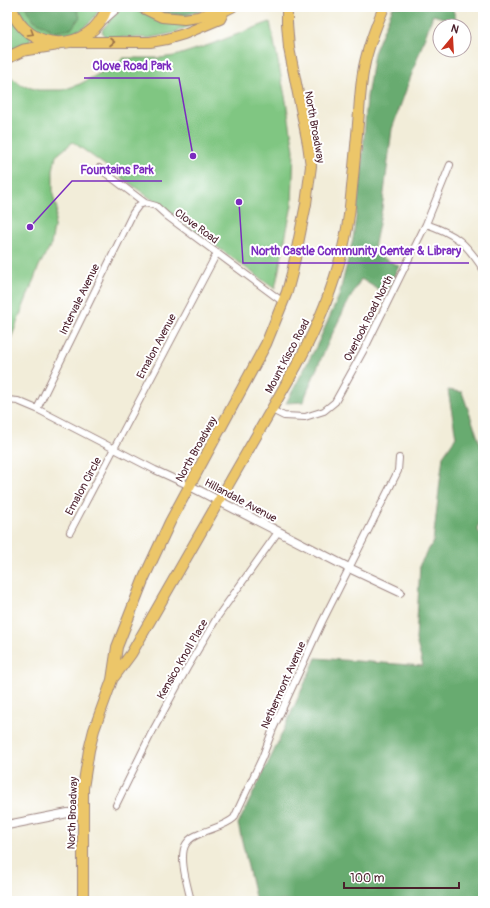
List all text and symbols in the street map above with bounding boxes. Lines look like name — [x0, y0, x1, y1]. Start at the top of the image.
north arrow — [432, 18, 472, 58]
text: N — [449, 22, 461, 36]
one-way arrow — [27, 29, 34, 36]
one-way arrow — [109, 38, 115, 46]
callout: Clove Road Park — [84, 54, 179, 78]
text: Clove Road Park — [92, 59, 173, 74]
street label: North Broadway — [302, 90, 327, 164]
callout: Fountains Park — [72, 157, 162, 181]
text: Fountains Park — [80, 163, 155, 178]
street label: Clove Road — [172, 206, 221, 247]
callout: North Castle Community Center & Library — [243, 239, 469, 263]
text: North Castle Community Center & Library — [251, 244, 462, 259]
street label: Intervale Avenue — [57, 261, 102, 337]
street label: Overlook Road North — [341, 273, 396, 363]
street label: Emalon Avenue — [134, 311, 179, 381]
street label: Mount Kisco Road — [262, 317, 313, 396]
street label: North Broadway — [173, 414, 220, 484]
street label: Emalon Circle — [63, 454, 104, 518]
street label: Hillandale Avenue — [202, 476, 280, 525]
street label: Kensico Knoll Place — [154, 617, 211, 701]
street label: Nethermont Avenue — [258, 639, 309, 731]
street label: North Broadway — [65, 776, 80, 850]
scale bar — [344, 864, 459, 890]
text: 100 m — [350, 871, 385, 886]

